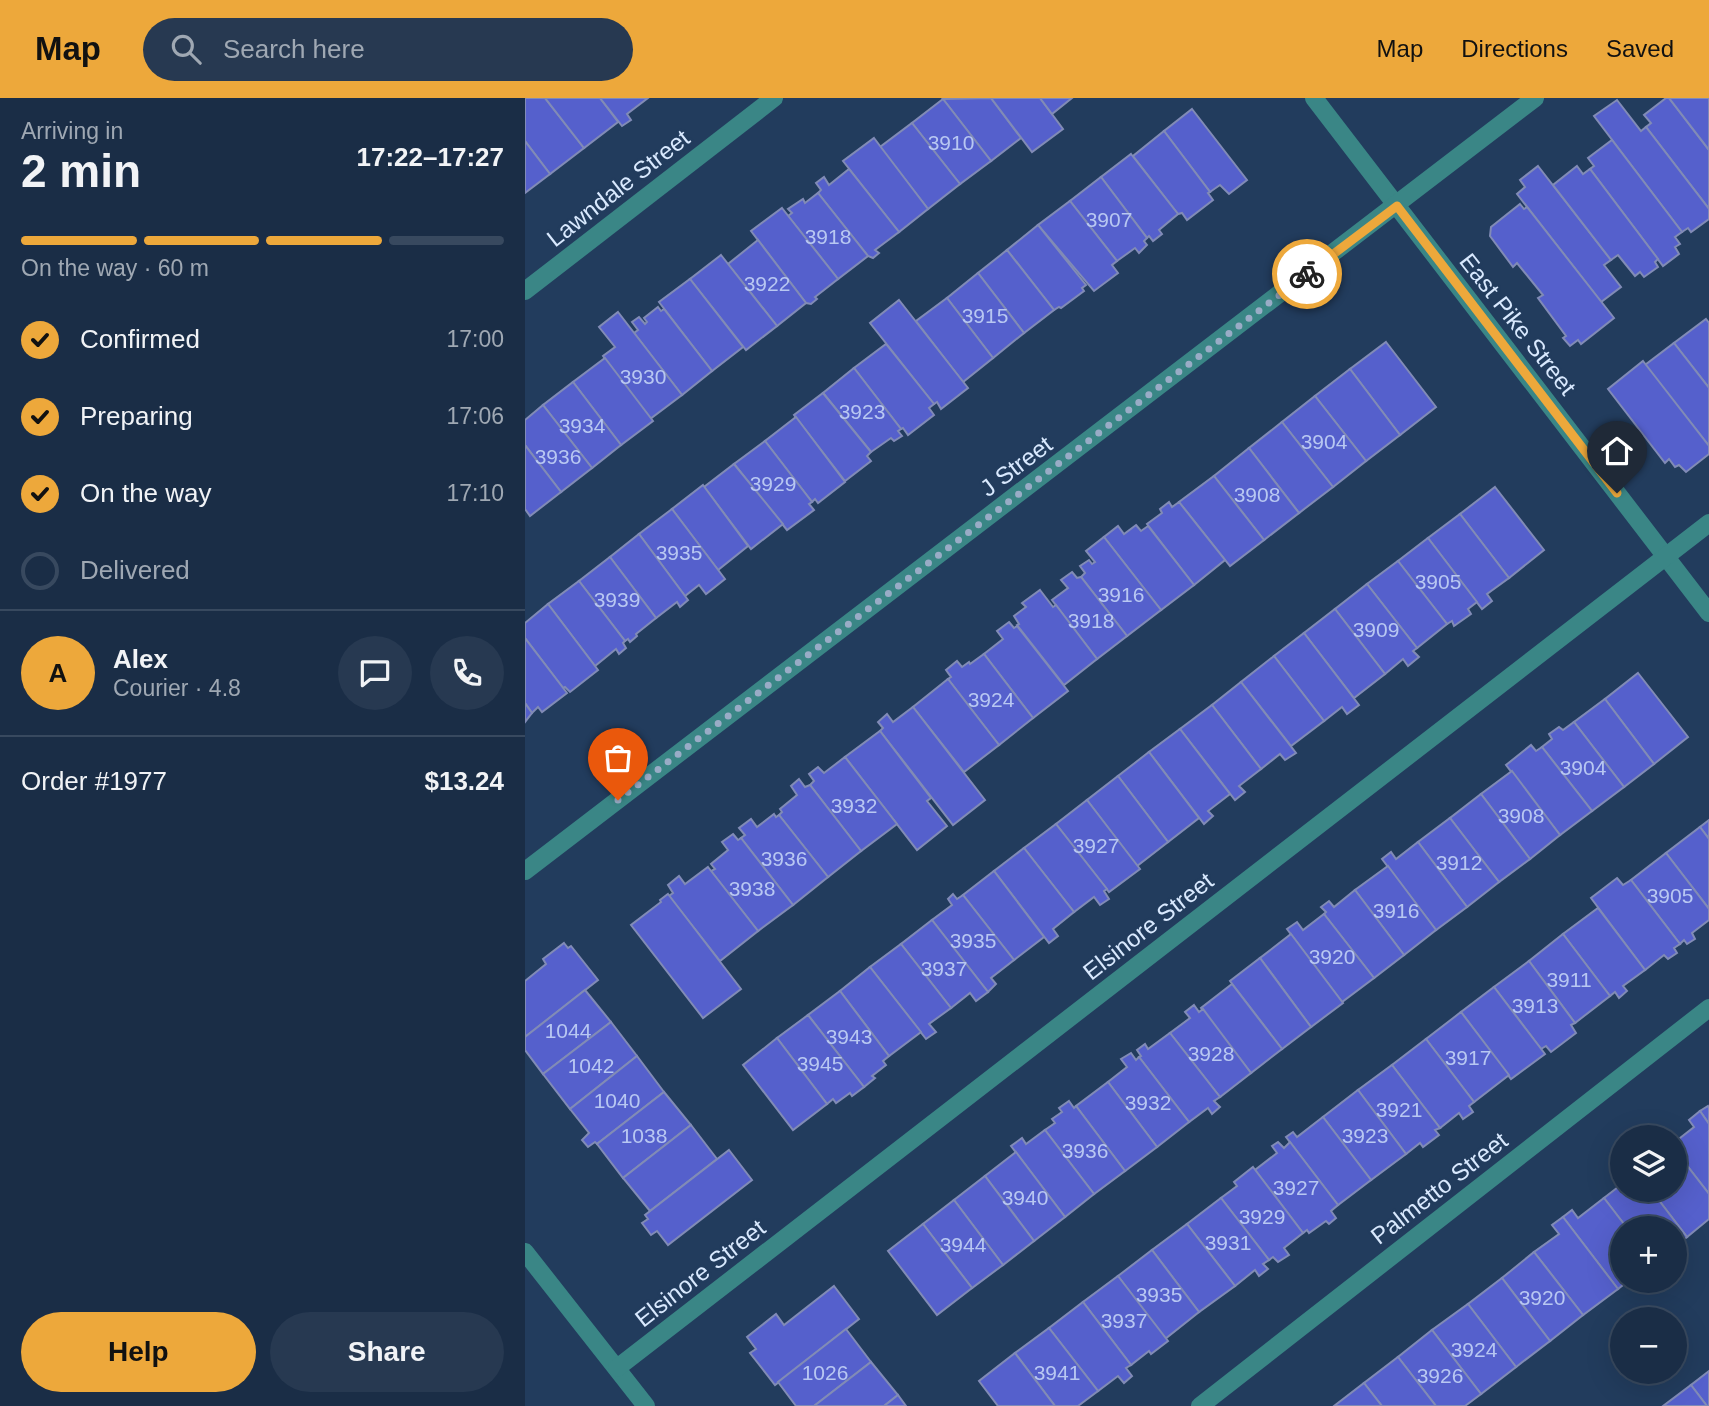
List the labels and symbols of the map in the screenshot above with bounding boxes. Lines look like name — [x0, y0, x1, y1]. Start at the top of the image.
street label: Lawndale Street — [541, 124, 695, 252]
house number: 3910 — [928, 131, 974, 154]
house number: 3907 — [1086, 208, 1132, 231]
house number: 3918 — [805, 225, 851, 248]
courier — [1272, 239, 1342, 309]
street label: East Pike Street — [1454, 248, 1582, 400]
house number: 3922 — [744, 272, 790, 295]
house number: 3915 — [962, 304, 1008, 327]
house number: 3930 — [620, 365, 666, 388]
house number: 3923 — [839, 400, 885, 423]
house number: 3934 — [559, 414, 606, 437]
pin — [1587, 421, 1647, 493]
street label: J Street — [975, 430, 1057, 502]
house number: 3904 — [1301, 430, 1348, 453]
house number: 3936 — [535, 445, 581, 468]
house number: 3929 — [750, 472, 796, 495]
house number: 3908 — [1234, 483, 1280, 506]
house number: 3935 — [656, 541, 702, 564]
house number: 3905 — [1415, 570, 1461, 593]
house number: 3916 — [1098, 583, 1144, 606]
house number: 3939 — [594, 588, 640, 611]
house number: 3918 — [1068, 609, 1114, 632]
house number: 3909 — [1353, 618, 1399, 641]
house number: 3924 — [968, 688, 1015, 711]
pin — [588, 728, 648, 800]
house number: 3904 — [1560, 756, 1607, 779]
house number: 3932 — [831, 794, 877, 817]
house number: 3908 — [1498, 804, 1544, 827]
house number: 3927 — [1073, 834, 1119, 857]
house number: 3936 — [761, 847, 807, 870]
house number: 3912 — [1436, 851, 1482, 874]
street label: Elsinore Street — [1078, 867, 1219, 985]
house number: 3938 — [729, 877, 775, 900]
house number: 3905 — [1647, 884, 1693, 907]
house number: 3916 — [1373, 899, 1419, 922]
house number: 3935 — [950, 929, 996, 952]
house number: 3920 — [1309, 945, 1355, 968]
house number: 3937 — [921, 957, 967, 980]
house number: 3911 — [1546, 968, 1592, 991]
house number: 3913 — [1512, 994, 1558, 1017]
house number: 1044 — [545, 1019, 592, 1042]
house number: 3943 — [826, 1025, 872, 1048]
house number: 3928 — [1188, 1042, 1234, 1065]
house number: 3917 — [1445, 1046, 1491, 1069]
house number: 3945 — [797, 1052, 843, 1075]
house number: 1042 — [568, 1054, 614, 1077]
house number: 1040 — [594, 1089, 640, 1112]
house number: 3932 — [1125, 1091, 1171, 1114]
house number: 3921 — [1376, 1098, 1422, 1121]
house number: 1038 — [621, 1124, 667, 1147]
house number: 3923 — [1342, 1124, 1388, 1147]
street label: Palmetto Street — [1366, 1126, 1513, 1250]
house number: 3936 — [1062, 1139, 1108, 1162]
house number: 3927 — [1273, 1176, 1319, 1199]
house number: 3940 — [1002, 1186, 1048, 1209]
house number: 3929 — [1239, 1205, 1285, 1228]
street label: Elsinore Street — [630, 1214, 771, 1332]
house number: 3931 — [1205, 1231, 1251, 1254]
house number: 3944 — [940, 1233, 987, 1256]
house number: 3935 — [1136, 1283, 1182, 1306]
house number: 3920 — [1519, 1286, 1565, 1309]
house number: 3937 — [1101, 1309, 1147, 1332]
house number: 3924 — [1451, 1338, 1498, 1361]
house number: 1026 — [802, 1361, 848, 1384]
house number: 3941 — [1034, 1361, 1080, 1384]
house number: 3926 — [1417, 1364, 1463, 1387]

